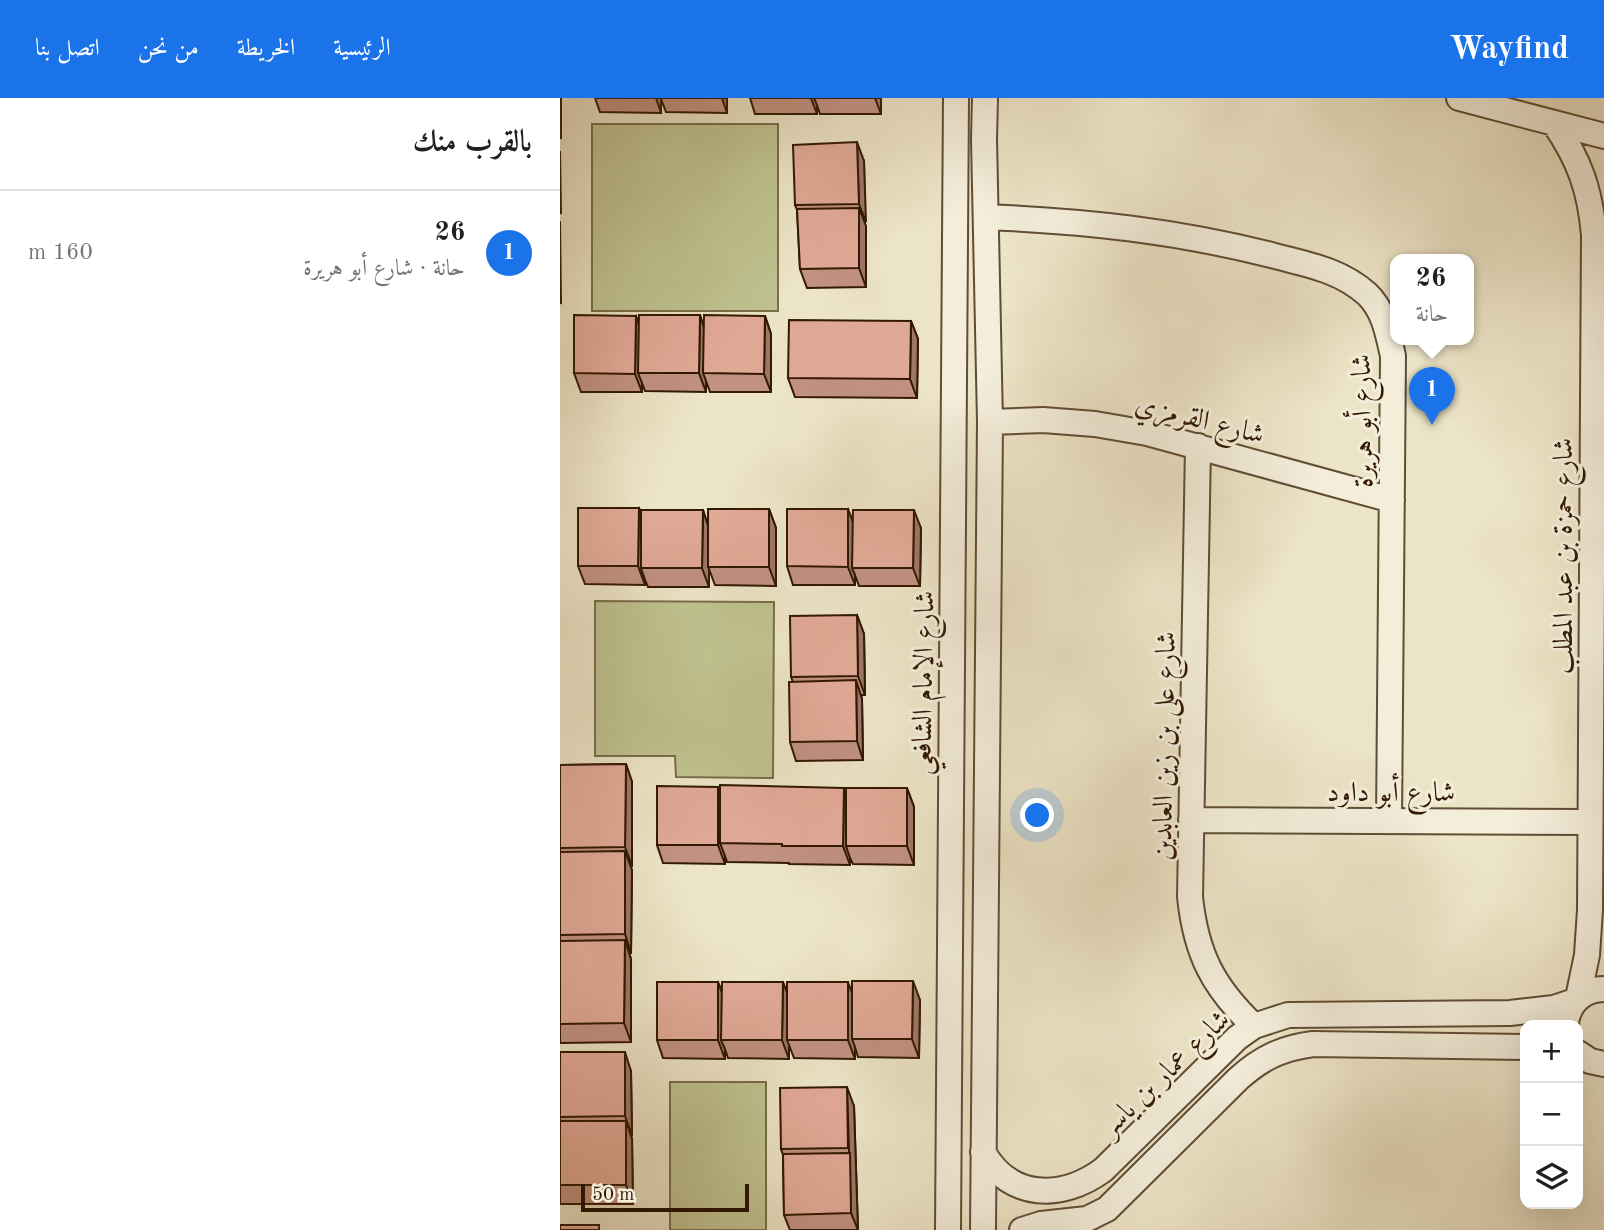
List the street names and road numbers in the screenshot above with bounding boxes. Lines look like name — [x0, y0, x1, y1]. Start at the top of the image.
street label: شارع أبو هريرة — [1341, 354, 1386, 488]
street label: شارع القرمزي — [1130, 391, 1267, 457]
street label: شارع حمزة بن عبد المطلب — [1551, 438, 1586, 674]
street label: شارع الإمام الشافعي — [909, 591, 950, 776]
street label: شارع على بن زين العابدين — [1150, 631, 1189, 861]
street label: شارع أبو داود — [1327, 772, 1455, 815]
street label: شارع عمار بن ياسر — [1094, 1006, 1241, 1149]

